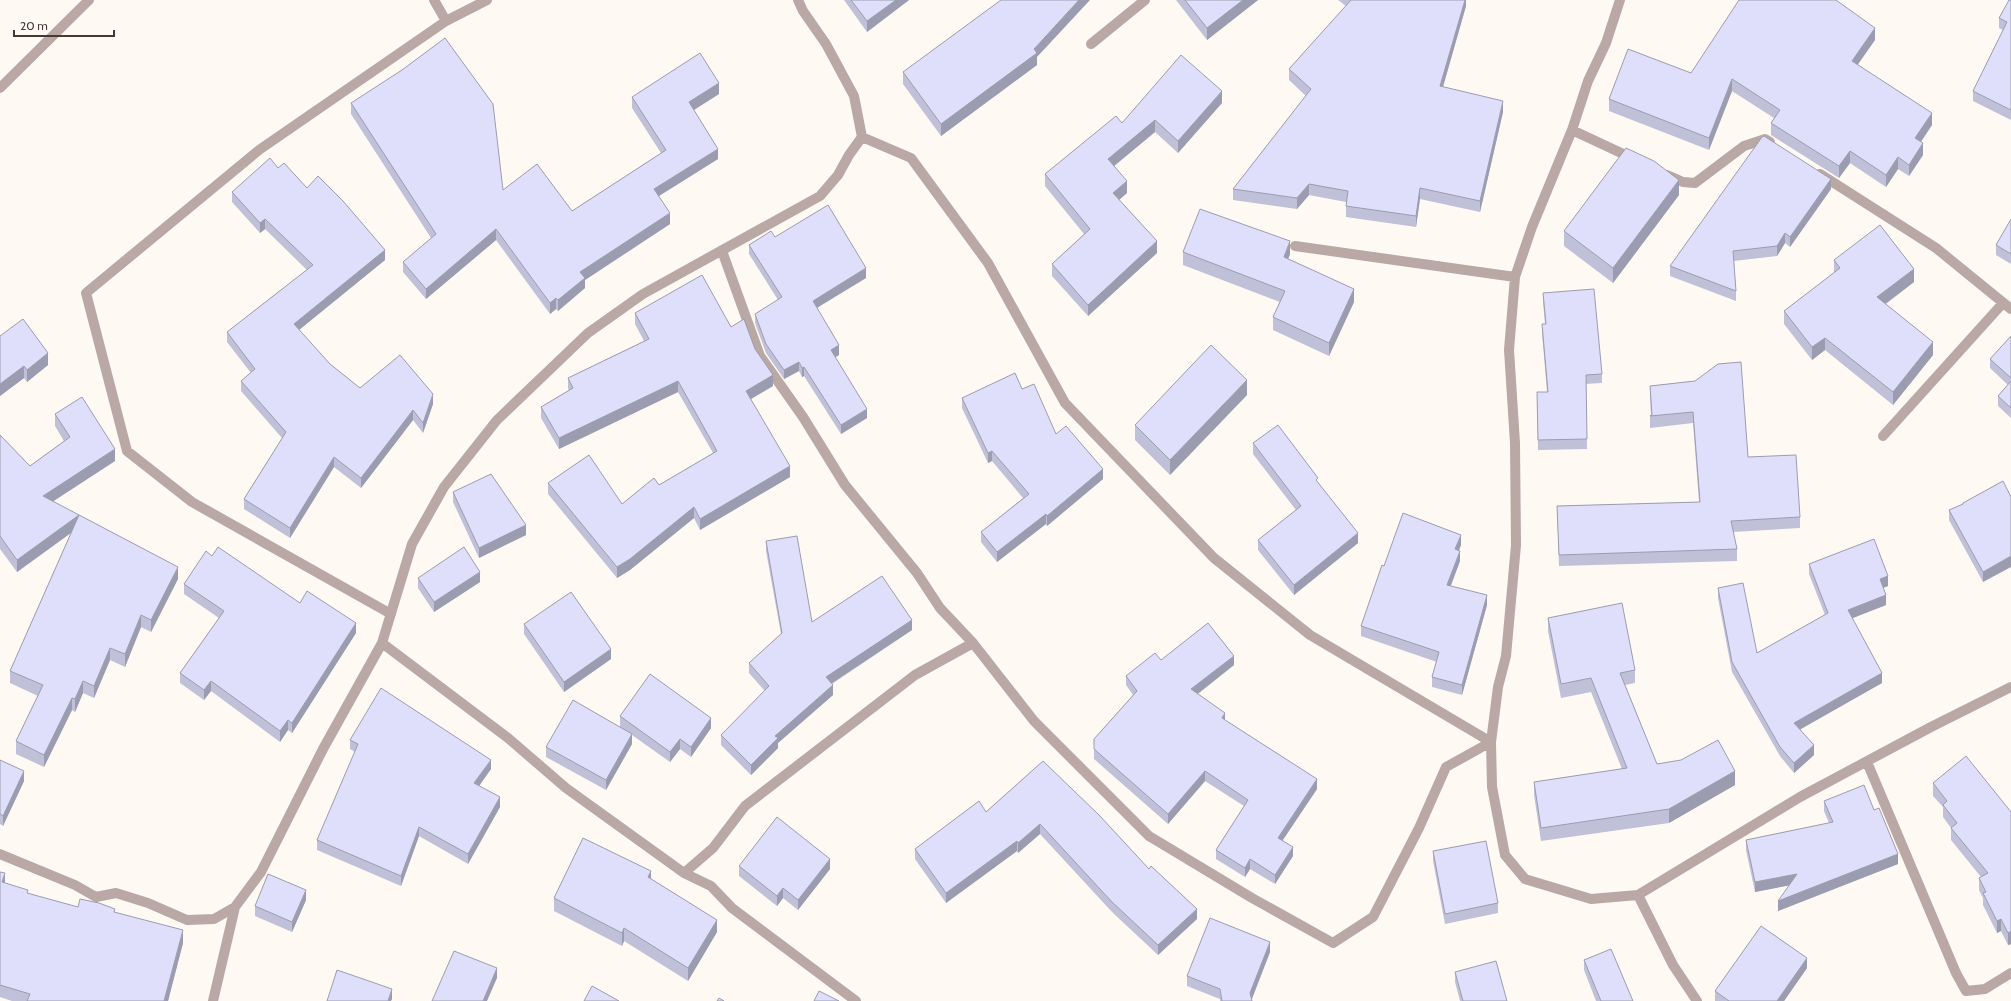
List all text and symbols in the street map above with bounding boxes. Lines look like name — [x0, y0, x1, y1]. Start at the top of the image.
scale bar — [14, 12, 114, 38]
text: 20 m — [20, 18, 48, 33]

